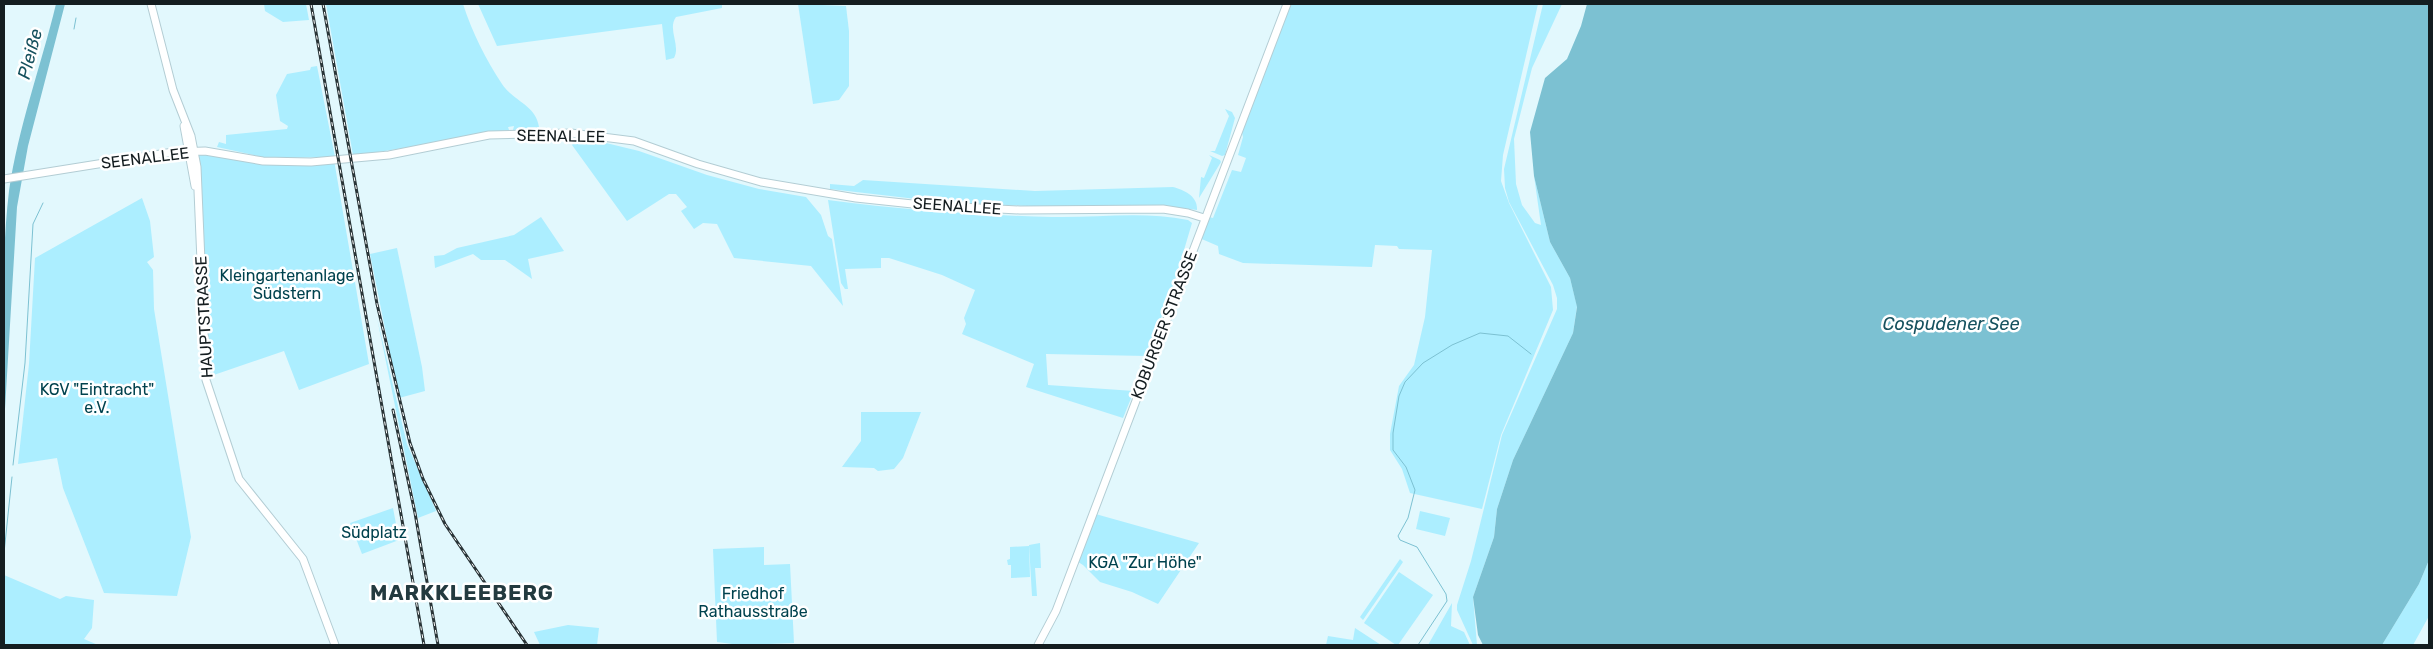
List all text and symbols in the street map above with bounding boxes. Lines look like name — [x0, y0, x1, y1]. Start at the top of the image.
water label: Pleiße — [13, 26, 47, 82]
street label: SEENALLEE — [517, 126, 605, 146]
street label: SEENALLEE — [100, 143, 190, 173]
street label: SEENALLEE — [912, 193, 1002, 219]
street label: KOBURGER STRASSE — [1127, 248, 1201, 402]
street label: HAUPTSTRASSE — [191, 255, 217, 379]
park label: Kleingartenanlage Südstern — [219, 266, 355, 303]
water label: Cospudener See — [1883, 313, 2019, 335]
park label: KGV "Eintracht" e.V. — [40, 380, 154, 417]
park label: Südplatz — [341, 523, 407, 542]
park label: KGA "Zur Höhe" — [1088, 553, 1202, 572]
district label: MARKKLEEBERG — [370, 580, 554, 605]
park label: Friedhof Rathausstraße — [698, 584, 808, 621]

